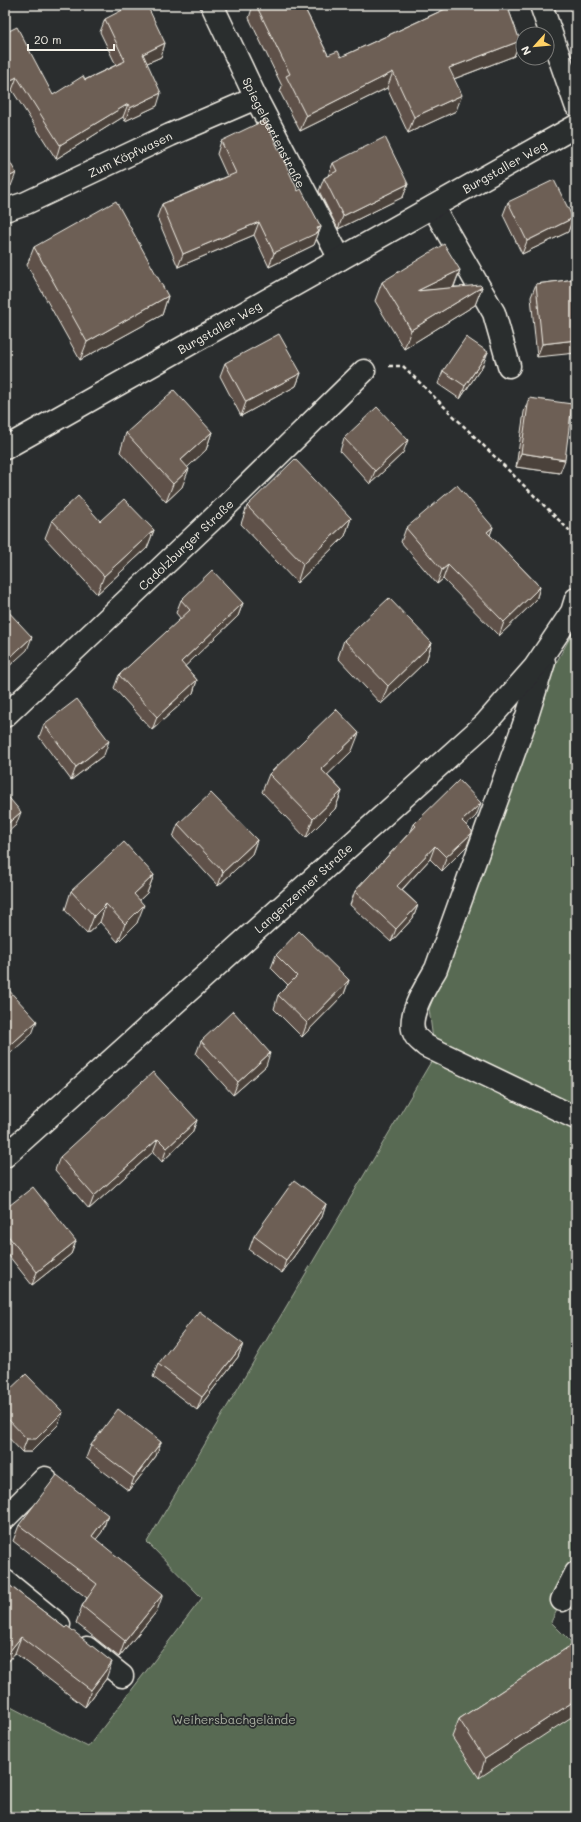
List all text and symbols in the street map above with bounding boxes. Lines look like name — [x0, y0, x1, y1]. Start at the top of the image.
scale bar — [28, 26, 114, 52]
north arrow — [515, 26, 555, 66]
text: 20 m — [34, 31, 62, 47]
text: N — [517, 44, 534, 58]
street label: Spiegelgartenstraße — [239, 75, 309, 191]
street label: Zum Köpfwasen — [85, 127, 175, 181]
street label: Burgstaller Weg — [459, 136, 549, 197]
street label: Burgstaller Weg — [174, 297, 264, 357]
street label: Cadolzburger Straße — [135, 495, 237, 594]
street label: Langenzenner Straße — [251, 839, 356, 936]
park label: Weihersbachgelände — [172, 1711, 296, 1727]

